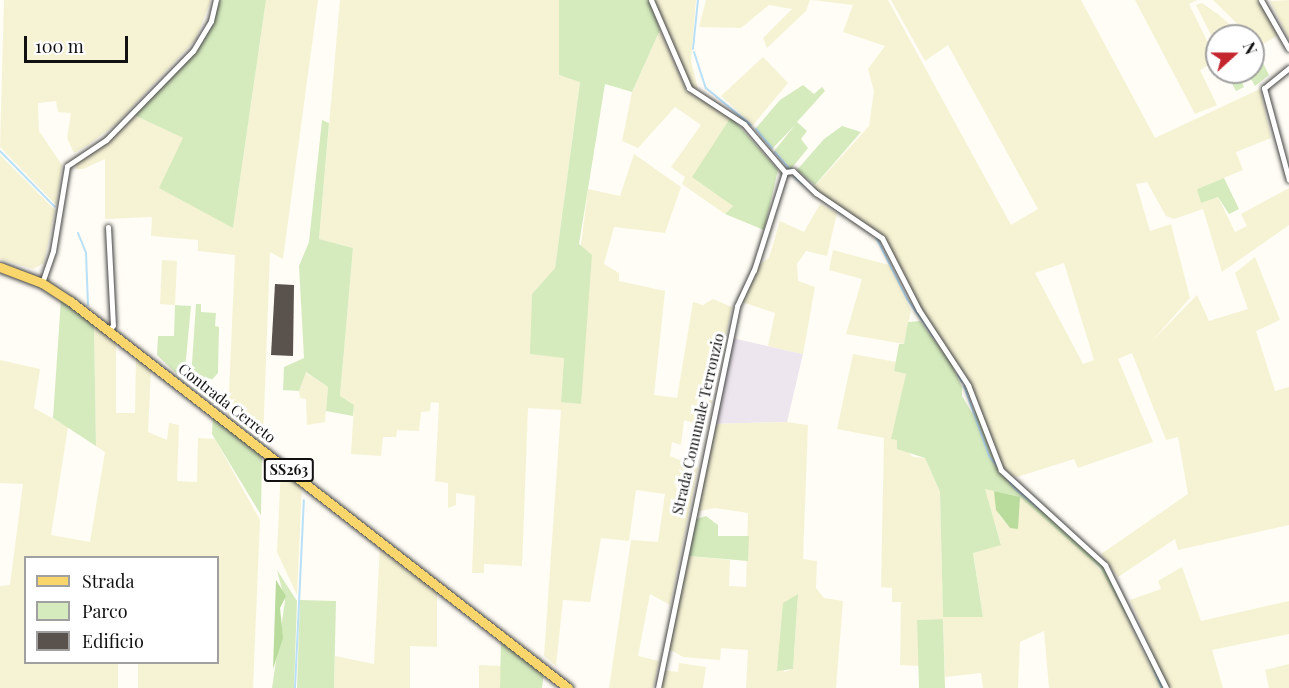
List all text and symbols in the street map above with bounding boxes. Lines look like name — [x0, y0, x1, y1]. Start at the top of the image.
scale bar — [27, 24, 130, 62]
north arrow — [1205, 24, 1265, 84]
text: 100 m — [35, 34, 84, 58]
text: N — [1239, 39, 1262, 57]
street label: Strada Comunale Terronzio — [668, 331, 728, 517]
street label: Contrada Cerreto — [175, 359, 279, 447]
road number: SS263 — [264, 459, 314, 481]
legend — [24, 556, 219, 664]
text: Strada — [82, 569, 135, 593]
text: Parco — [82, 599, 128, 623]
text: Edificio — [82, 629, 144, 653]

